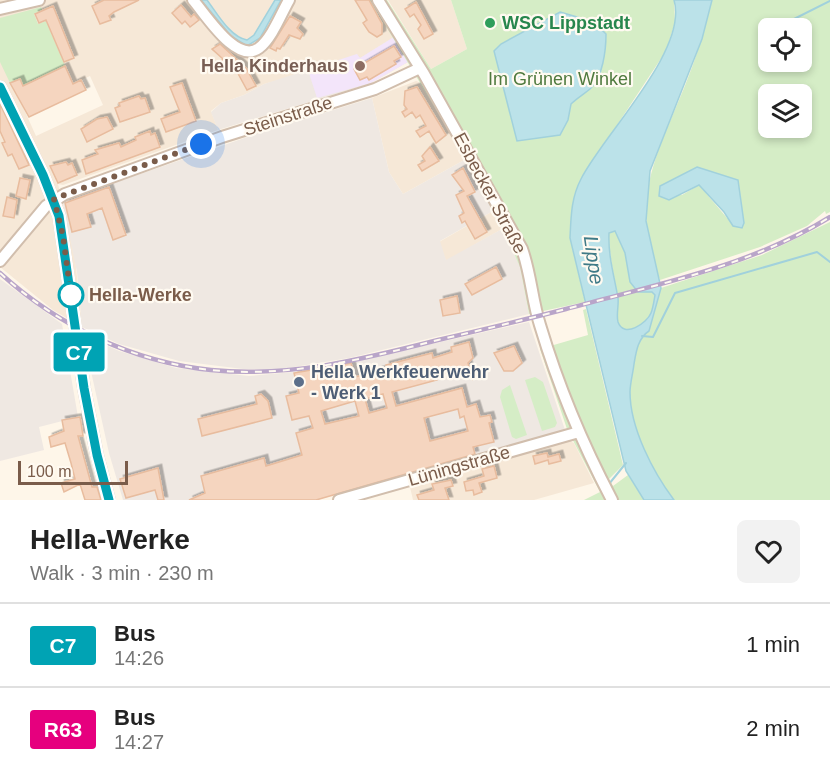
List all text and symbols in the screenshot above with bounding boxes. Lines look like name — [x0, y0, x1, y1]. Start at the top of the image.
place label: WSC Lippstadt — [502, 13, 630, 33]
marker: WSC Lippstadt — [483, 16, 497, 30]
map controls — [758, 18, 812, 138]
button: locate — [758, 18, 812, 72]
place label: Hella Kinderhaus — [201, 56, 348, 76]
marker: Hella Kinderhaus — [353, 59, 367, 73]
park label: Im Grünen Winkel — [488, 69, 632, 89]
button: layers — [758, 84, 812, 138]
street label: Steinstraße — [241, 92, 335, 140]
your location — [186, 129, 216, 159]
street label: Esbecker Straße — [450, 129, 530, 257]
water label: Lippe — [580, 234, 608, 286]
marker: Hella-Werke — [58, 282, 84, 308]
place label: Hella-Werke — [89, 285, 192, 305]
line badge: C7 — [52, 332, 106, 372]
text: C7 — [66, 341, 92, 364]
place label: Hella Werkfeuerwehr - Werk 1 — [311, 362, 489, 403]
marker: Hella Werkfeuerwehr - Werk 1 — [292, 375, 306, 389]
street label: Lüningstraße — [406, 442, 512, 490]
scale bar — [18, 458, 128, 486]
text: 100 m — [27, 463, 71, 480]
button: heart — [737, 520, 800, 583]
text: Hella-Werke — [30, 524, 190, 555]
text: Walk · 3 min · 230 m — [30, 562, 214, 584]
text: Bus — [114, 621, 156, 646]
text: 1 min — [746, 632, 800, 657]
text: C7 — [50, 634, 76, 657]
text: 14:26 — [114, 647, 164, 669]
text: Bus — [114, 705, 156, 730]
text: 2 min — [746, 716, 800, 741]
text: R63 — [44, 718, 82, 741]
text: 14:27 — [114, 731, 164, 753]

